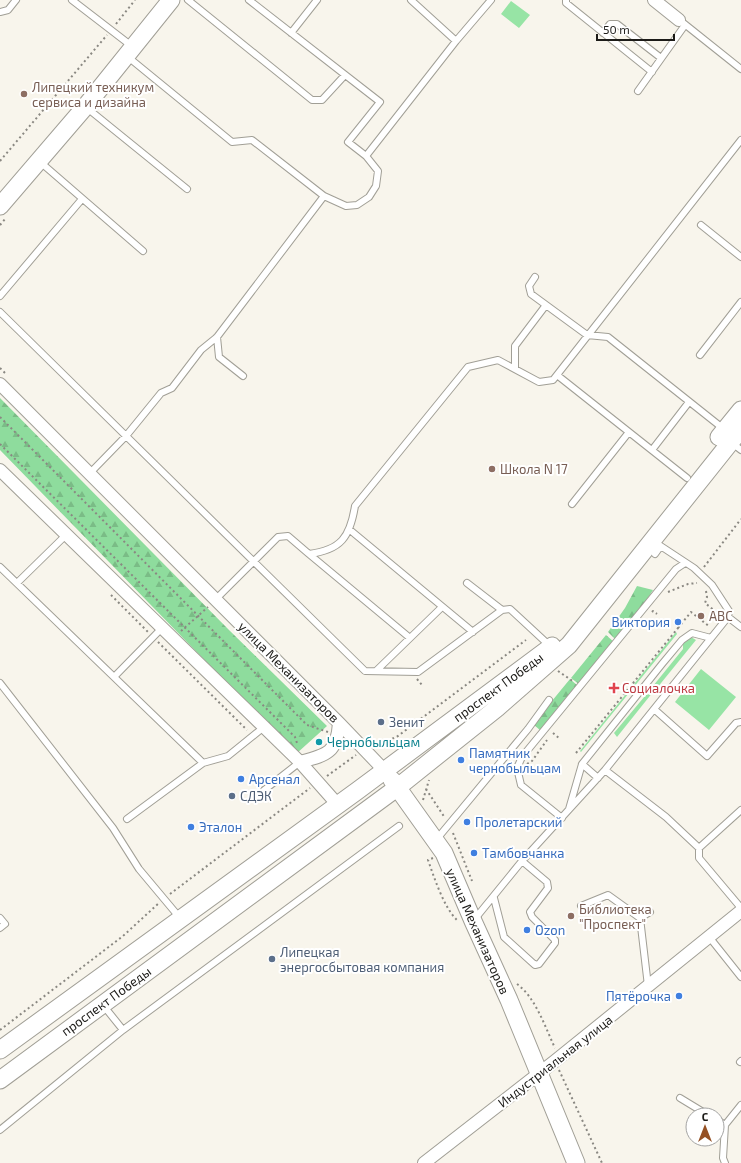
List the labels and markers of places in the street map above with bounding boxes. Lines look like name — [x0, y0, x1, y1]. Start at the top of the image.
place label: Липецкий техникум сервиса и дизайна — [32, 79, 154, 110]
marker: Липецкий техникум сервиса и дизайна — [19, 89, 29, 99]
place label: Школа N 17 — [500, 461, 568, 477]
marker: Школа N 17 — [487, 464, 497, 474]
place label: АВС — [709, 608, 733, 624]
marker: АВС — [696, 611, 706, 621]
place label: Виктория — [611, 614, 670, 630]
marker: Виктория — [673, 617, 683, 627]
place label: Социалочка — [622, 680, 695, 696]
marker: Социалочка — [609, 683, 619, 693]
place label: Зенит — [389, 714, 425, 730]
marker: Зенит — [376, 717, 386, 727]
place label: Чернобыльцам — [327, 734, 420, 750]
marker: Чернобыльцам — [314, 737, 324, 747]
place label: Памятник чернобыльцам — [469, 745, 561, 776]
marker: Памятник чернобыльцам — [456, 755, 466, 765]
place label: Арсенал — [249, 771, 300, 787]
marker: Арсенал — [236, 774, 246, 784]
place label: СДЭК — [240, 788, 272, 804]
marker: СДЭК — [227, 791, 237, 801]
place label: Пролетарский — [475, 814, 562, 830]
marker: Пролетарский — [462, 817, 472, 827]
place label: Эталон — [199, 819, 242, 835]
marker: Эталон — [186, 822, 196, 832]
place label: Тамбовчанка — [482, 845, 564, 861]
marker: Тамбовчанка — [469, 848, 479, 858]
place label: Библиотека "Проспект" — [579, 901, 652, 932]
marker: Библиотека "Проспект" — [566, 911, 576, 921]
place label: Ozon — [535, 922, 565, 938]
marker: Ozon — [522, 925, 532, 935]
place label: Липецкая энергосбытовая компания — [280, 944, 444, 975]
marker: Липецкая энергосбытовая компания — [267, 954, 277, 964]
place label: Пятёрочка — [606, 988, 671, 1004]
marker: Пятёрочка — [674, 991, 684, 1001]

